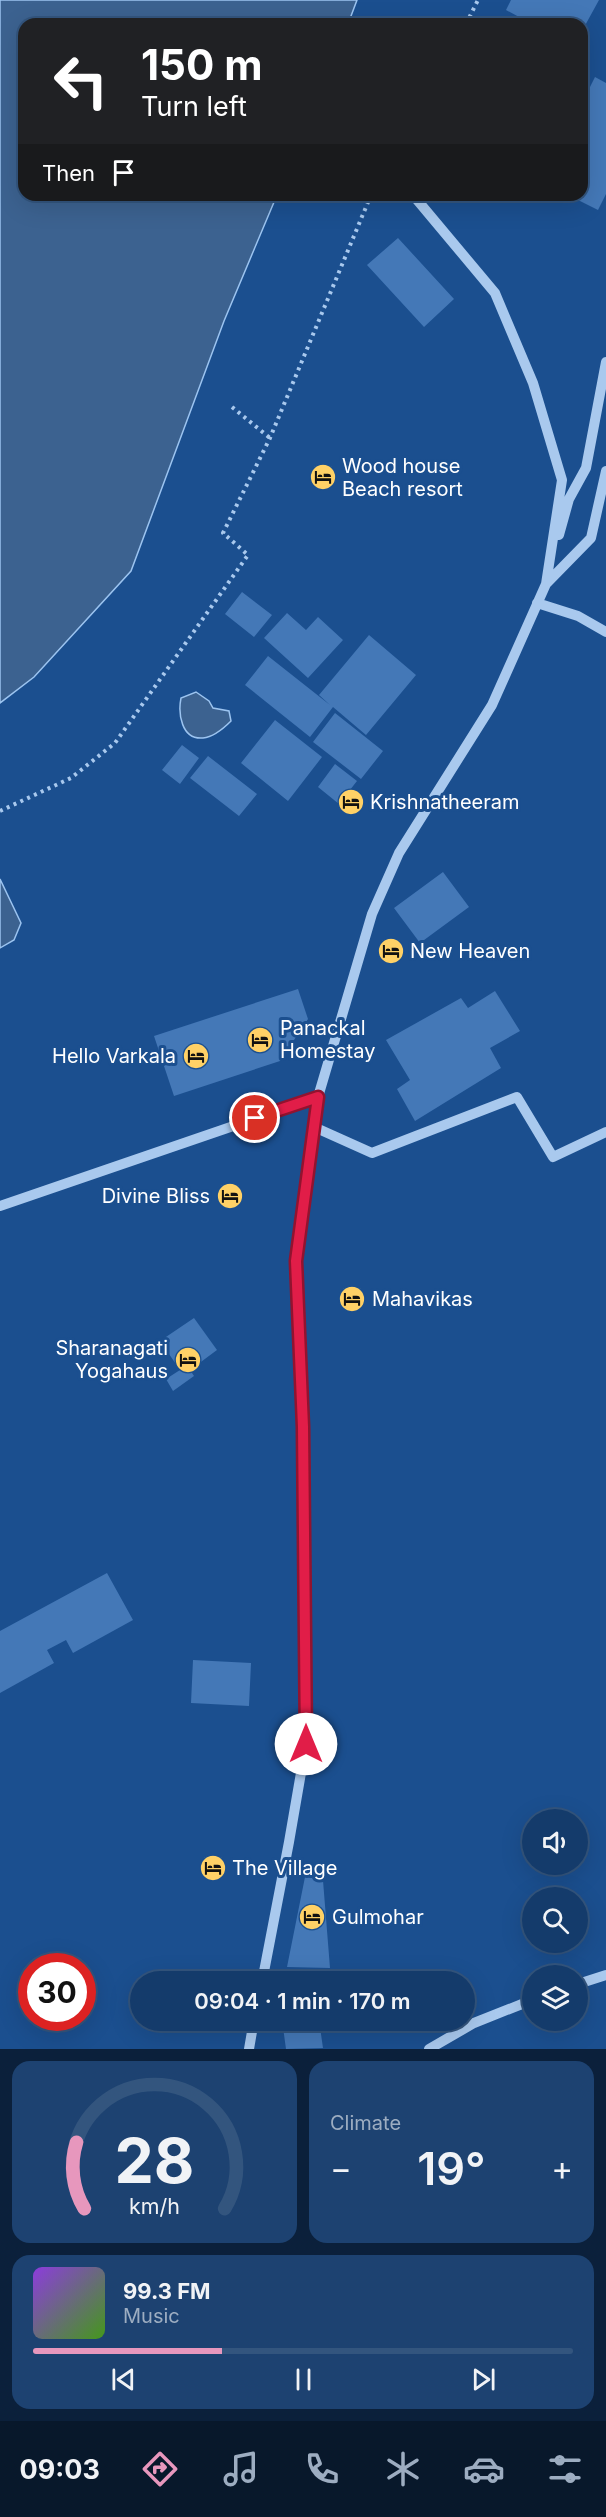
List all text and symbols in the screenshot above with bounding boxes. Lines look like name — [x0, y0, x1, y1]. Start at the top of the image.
text: 150 m — [141, 39, 263, 90]
icon: left — [42, 42, 120, 120]
text: Turn left — [141, 90, 247, 123]
icon: arrive — [107, 156, 140, 189]
text: Then — [42, 160, 95, 186]
place label: Wood house Beach resort — [342, 454, 463, 501]
hotel icon: Wood house Beach resort — [308, 462, 338, 492]
hotel icon: Krishnatheeram — [336, 787, 366, 817]
place label: Krishnatheeram — [370, 790, 520, 814]
hotel icon: New Heaven — [376, 936, 406, 966]
place label: New Heaven — [410, 939, 530, 963]
place label: Panackal Homestay — [280, 1016, 375, 1063]
hotel icon: Panackal Homestay — [245, 1025, 275, 1055]
hotel icon: Hello Varkala — [181, 1041, 211, 1071]
place label: Hello Varkala — [52, 1044, 176, 1068]
pin — [229, 1092, 280, 1143]
icon: arrive — [238, 1101, 271, 1134]
hotel icon: Divine Bliss — [215, 1181, 245, 1211]
place label: Divine Bliss — [102, 1184, 210, 1208]
hotel icon: Mahavikas — [337, 1284, 367, 1314]
place label: Mahavikas — [372, 1287, 473, 1311]
place label: Sharanagati Yogahaus — [55, 1336, 168, 1383]
hotel icon: Sharanagati Yogahaus — [173, 1345, 203, 1375]
position arrow — [274, 1712, 338, 1776]
map controls — [522, 1809, 588, 2031]
button: sound — [522, 1809, 588, 1875]
hotel icon: The Village — [198, 1853, 228, 1883]
place label: The Village — [232, 1856, 338, 1880]
button: search — [522, 1887, 588, 1953]
hotel icon: Gulmohar — [297, 1902, 327, 1932]
place label: Gulmohar — [332, 1905, 424, 1929]
speed limit sign: 30 — [18, 1953, 96, 2031]
button: layers — [522, 1965, 588, 2031]
text: 09:04 · 1 min · 170 m — [194, 1988, 411, 2014]
text: Climate — [330, 2111, 401, 2135]
text: 28 — [115, 2123, 194, 2198]
text: 19° — [417, 2141, 486, 2196]
text: − — [330, 2148, 352, 2188]
text: + — [551, 2148, 573, 2188]
text: km/h — [129, 2193, 180, 2219]
text: 99.3 FM — [123, 2278, 211, 2304]
text: Music — [123, 2304, 180, 2328]
icon: previous — [107, 2363, 140, 2396]
icon: pause — [287, 2363, 320, 2396]
icon: next — [467, 2363, 500, 2396]
icon: directions — [139, 2448, 181, 2490]
icon: music — [220, 2448, 262, 2490]
icon: phone — [301, 2448, 343, 2490]
icon: climate — [382, 2448, 424, 2490]
icon: car — [463, 2448, 505, 2490]
icon: filters — [544, 2448, 586, 2490]
text: 09:03 — [20, 2453, 100, 2486]

